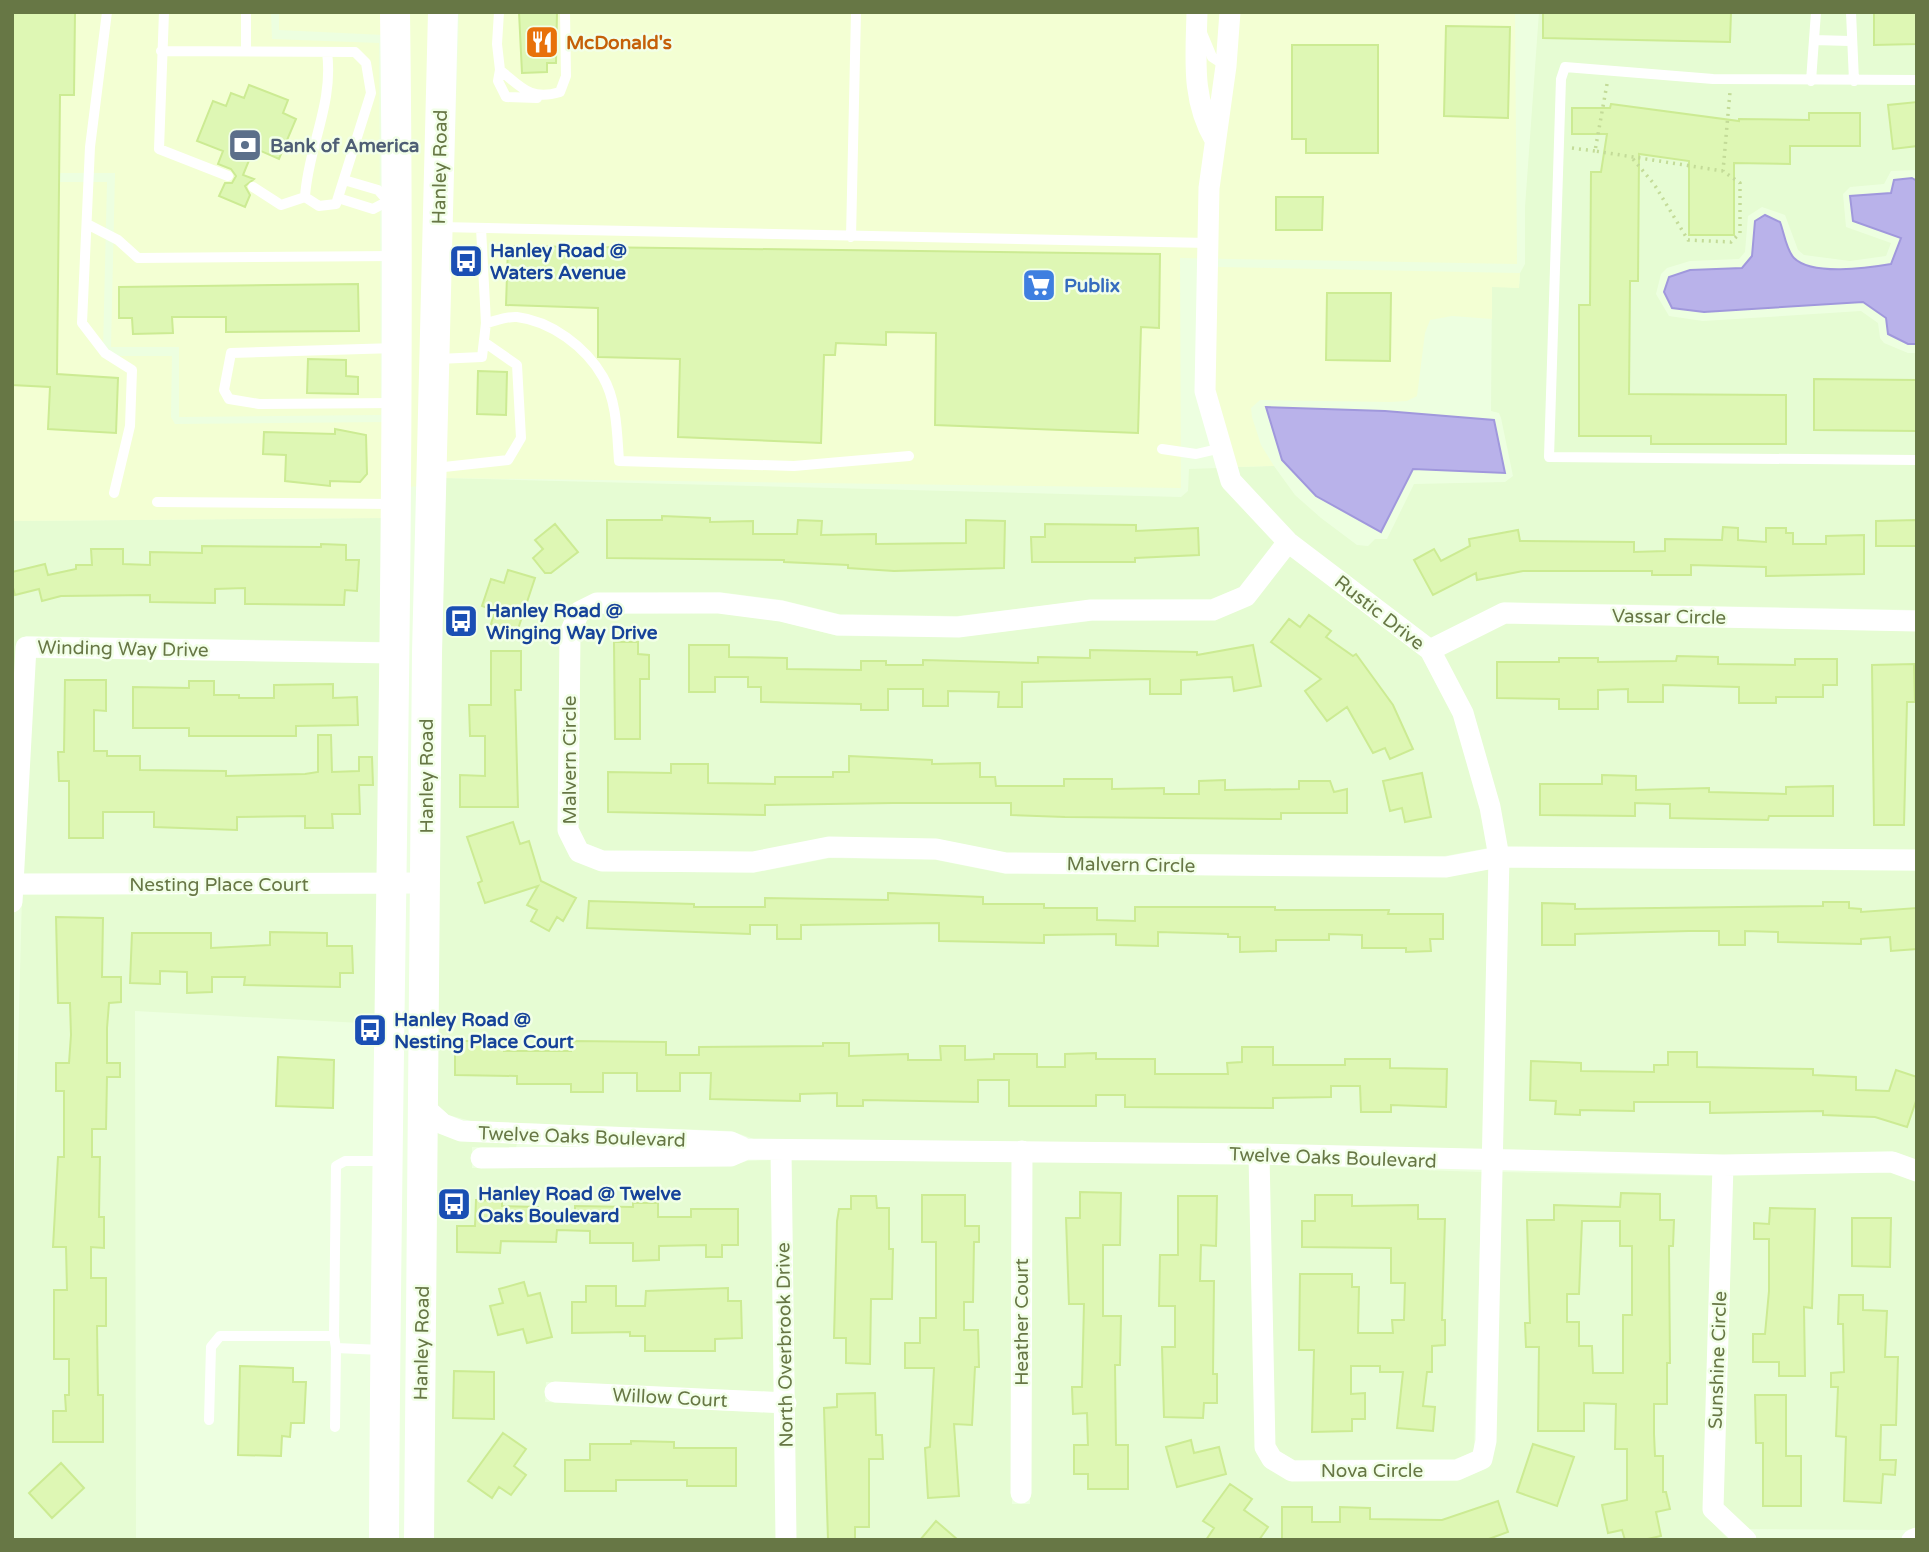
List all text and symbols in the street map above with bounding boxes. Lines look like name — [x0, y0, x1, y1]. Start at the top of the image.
restaurant icon: McDonald's — [523, 23, 561, 61]
place label: McDonald's — [566, 32, 672, 54]
street label: Hanley Road — [428, 109, 452, 225]
bank icon: Bank of America — [226, 126, 264, 164]
place label: Bank of America — [270, 135, 419, 157]
place label: Hanley Road @ Waters Avenue — [490, 240, 627, 284]
bus stop icon: Hanley Road @ Waters Avenue — [447, 242, 485, 280]
supermarket icon: Publix — [1020, 266, 1058, 304]
place label: Publix — [1064, 275, 1120, 297]
street label: Rustic Drive — [1330, 571, 1429, 655]
place label: Hanley Road @ Winging Way Drive — [486, 600, 658, 645]
bus stop icon: Hanley Road @ Winging Way Drive — [442, 602, 480, 640]
street label: Vassar Circle — [1612, 605, 1726, 629]
street label: Winding Way Drive — [37, 637, 209, 661]
street label: Malvern Circle — [559, 696, 581, 824]
street label: Hanley Road — [416, 719, 438, 833]
street label: Malvern Circle — [1066, 853, 1196, 877]
street label: Nesting Place Court — [129, 874, 309, 896]
place label: Hanley Road @ Nesting Place Court — [394, 1009, 574, 1054]
bus stop icon: Hanley Road @ Nesting Place Court — [351, 1011, 389, 1049]
street label: Twelve Oaks Boulevard — [478, 1122, 686, 1152]
street label: Twelve Oaks Boulevard — [1229, 1143, 1437, 1173]
place label: Hanley Road @ Twelve Oaks Boulevard — [478, 1183, 681, 1227]
bus stop icon: Hanley Road @ Twelve Oaks Boulevard — [435, 1185, 473, 1223]
street label: North Overbrook Drive — [772, 1242, 798, 1448]
street label: Heather Court — [1011, 1258, 1033, 1386]
street label: Hanley Road — [410, 1285, 434, 1401]
street label: Sunshine Circle — [1705, 1291, 1731, 1429]
street label: Willow Court — [612, 1384, 728, 1412]
street label: Nova Circle — [1321, 1460, 1423, 1482]

